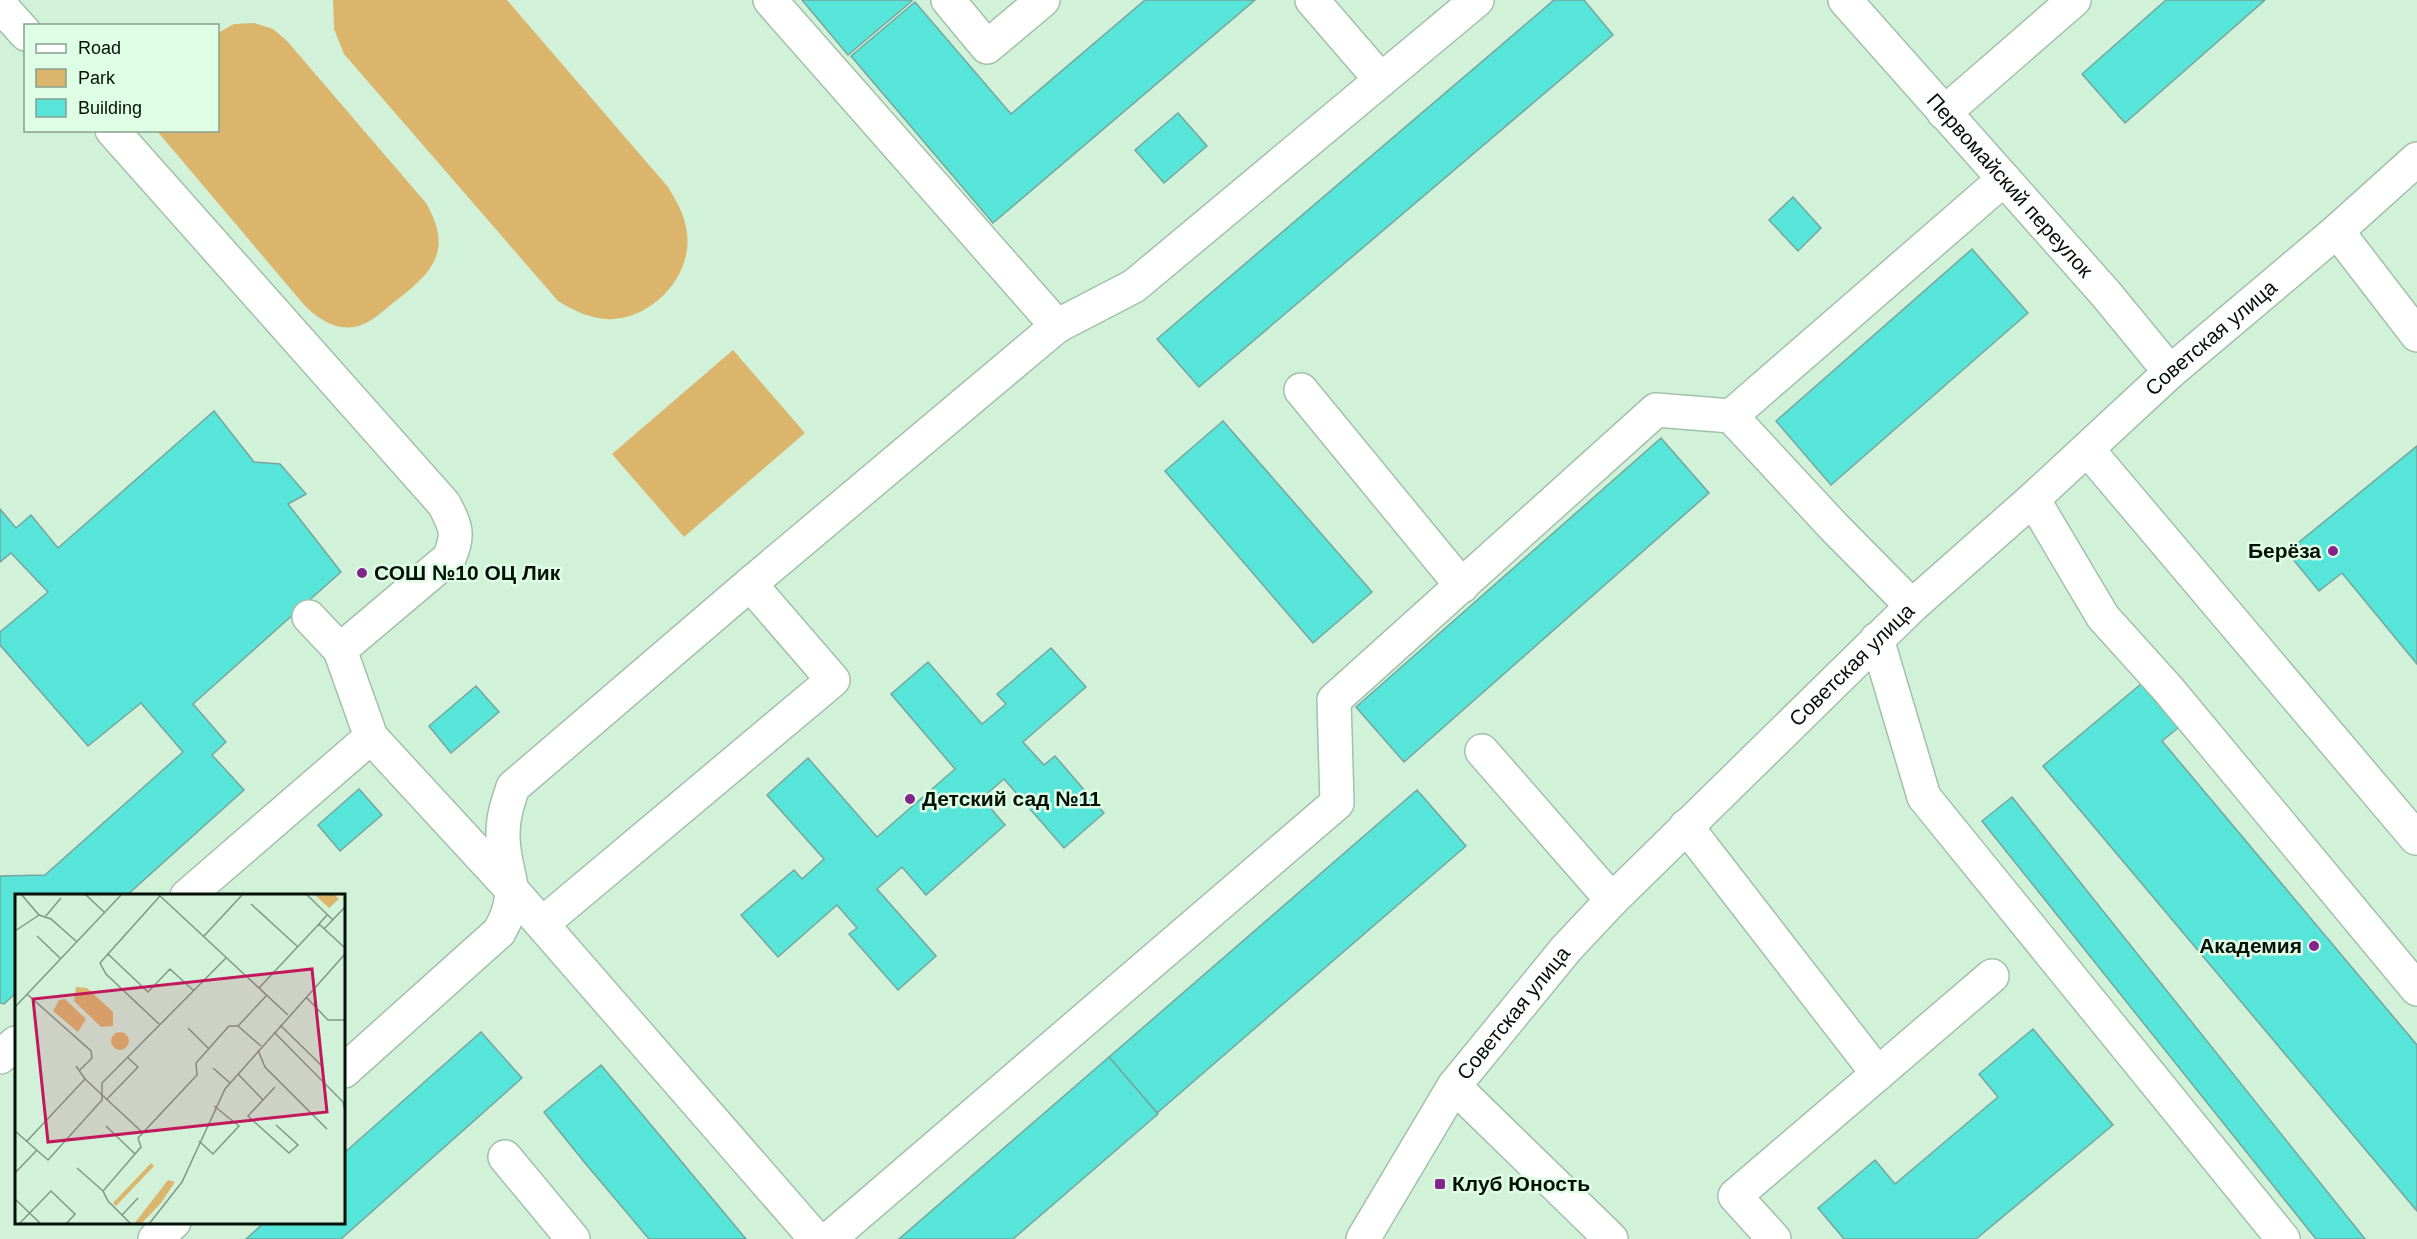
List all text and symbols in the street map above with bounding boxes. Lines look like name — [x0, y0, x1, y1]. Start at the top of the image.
legend — [24, 24, 219, 132]
text: Road — [78, 38, 121, 58]
text: Park — [78, 68, 116, 88]
street label: Первомайский переулок — [1923, 89, 2098, 282]
text: Building — [78, 98, 142, 118]
street label: Советская улица — [2141, 275, 2281, 400]
place label: Берёза — [2248, 539, 2321, 562]
marker: Берёза — [2326, 544, 2340, 558]
place label: СОШ №10 ОЦ Лик — [374, 561, 561, 584]
marker: СОШ №10 ОЦ Лик — [355, 566, 369, 580]
street label: Советская улица — [1785, 598, 1919, 731]
place label: Детский сад №11 — [922, 787, 1101, 810]
marker: Детский сад №11 — [903, 792, 917, 806]
inset map — [15, 894, 345, 1224]
place label: Академия — [2199, 934, 2302, 957]
marker: Академия — [2307, 939, 2321, 953]
street label: Советская улица — [1452, 942, 1574, 1084]
place label: Клуб Юность — [1452, 1172, 1590, 1195]
marker: Клуб Юность — [1433, 1177, 1447, 1191]

